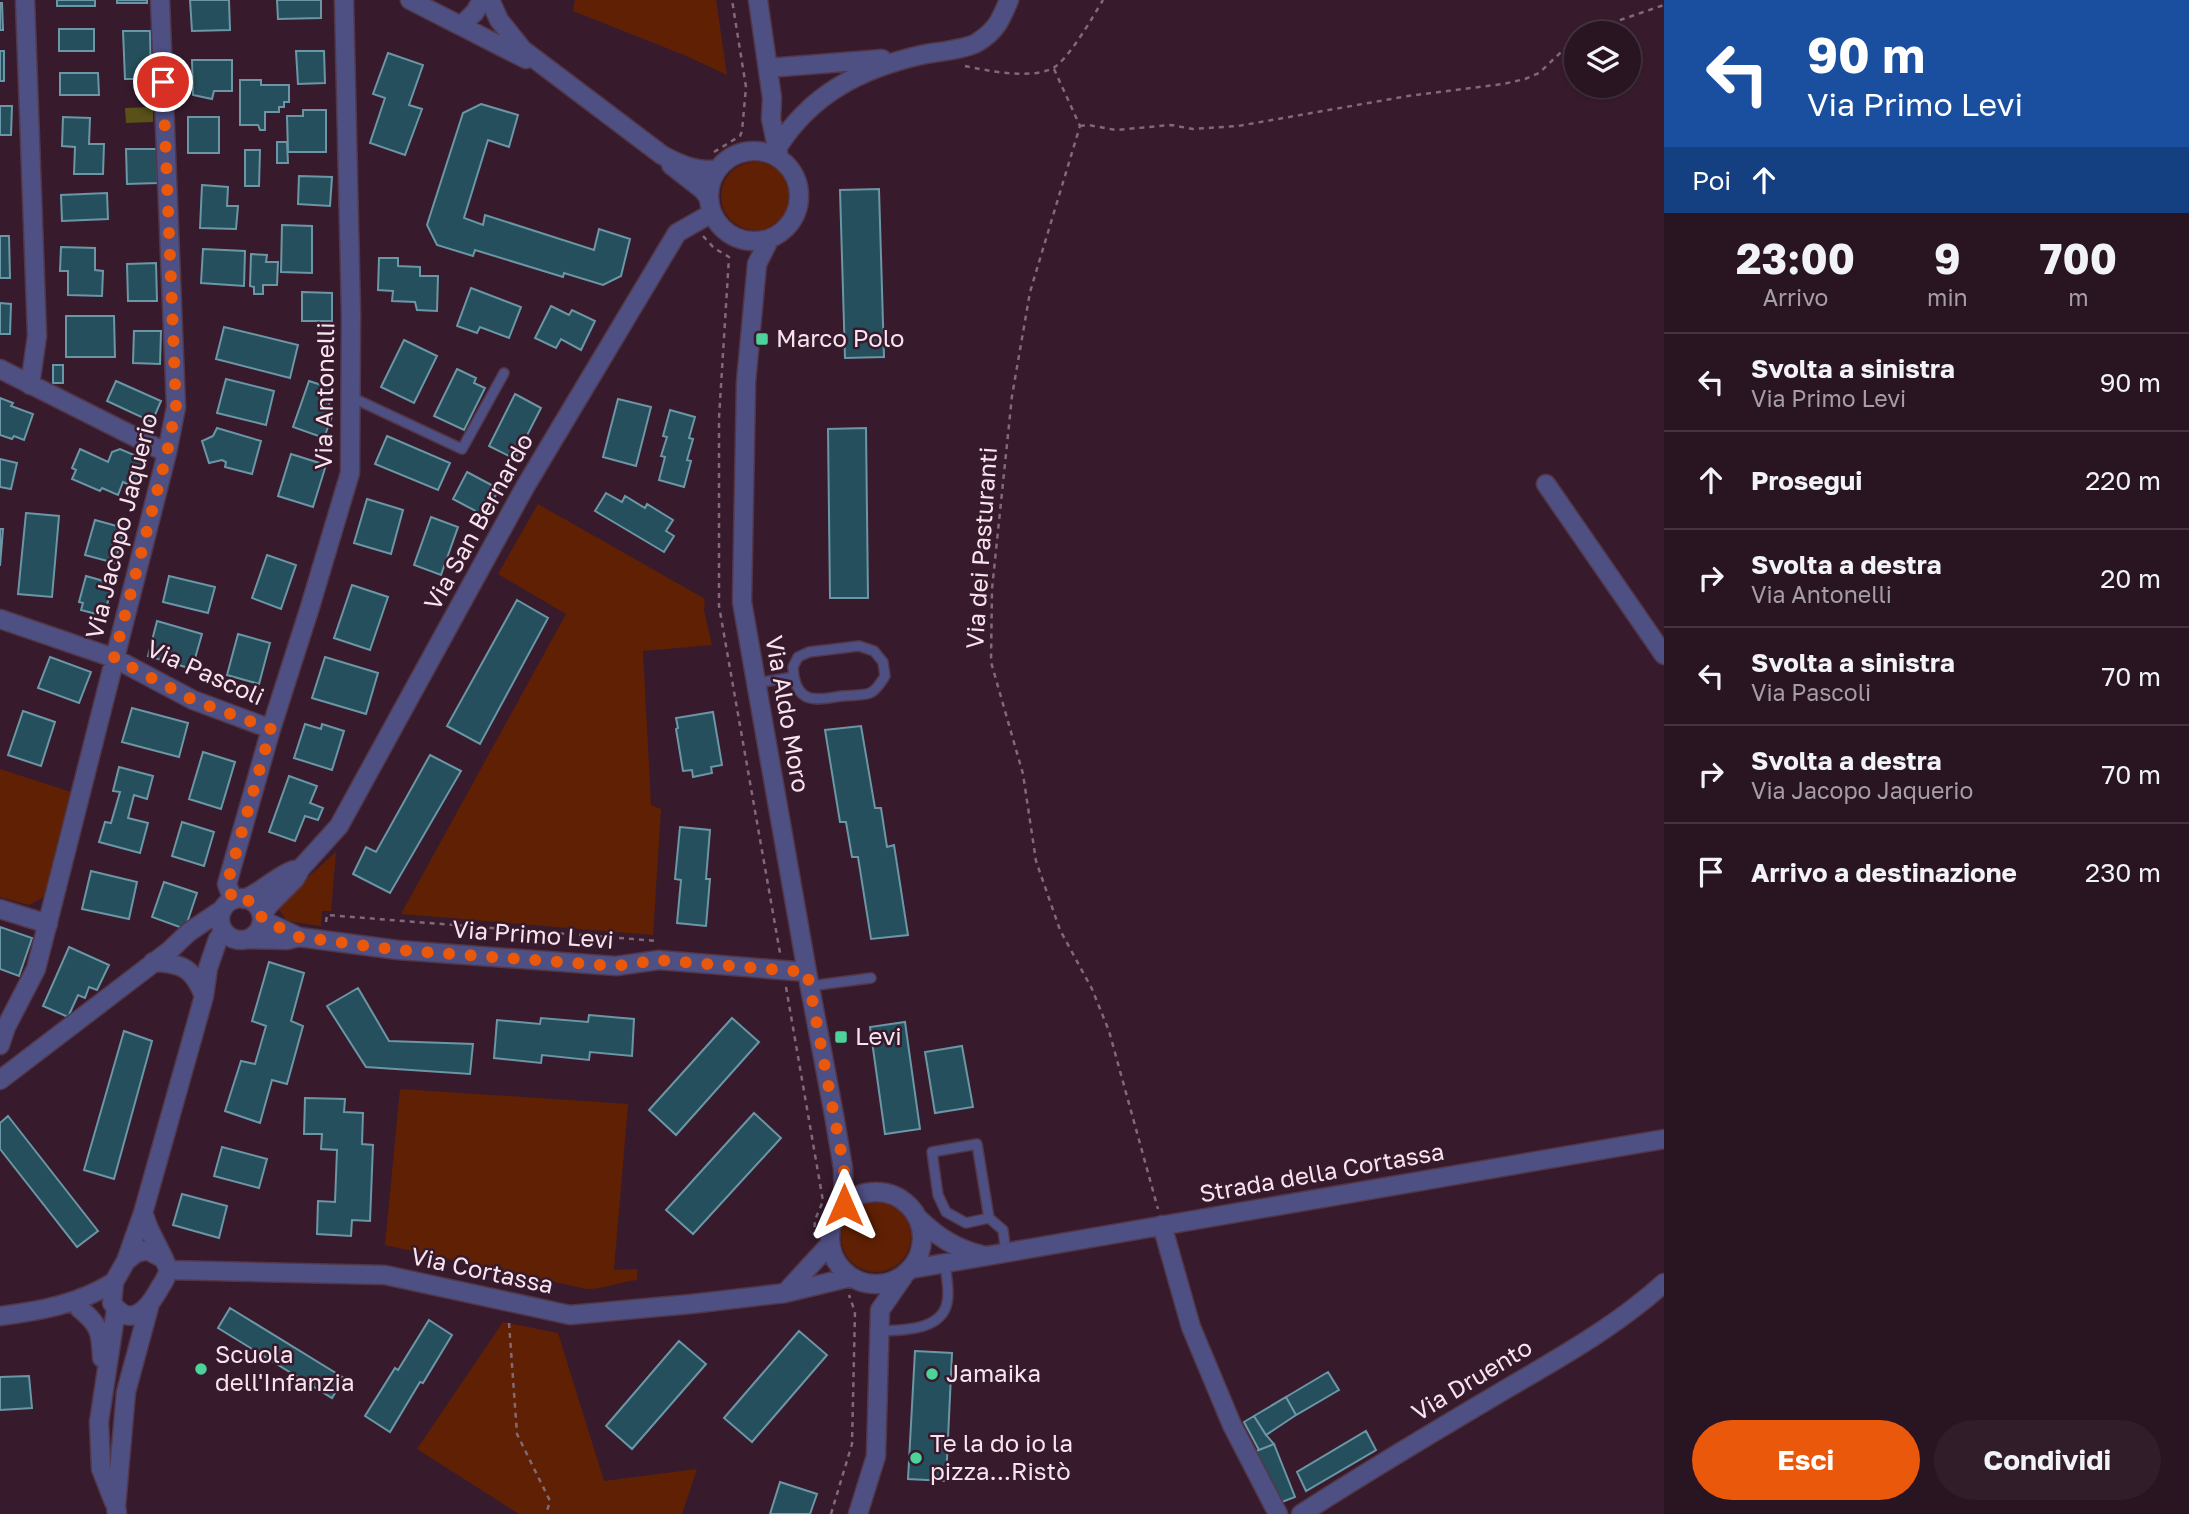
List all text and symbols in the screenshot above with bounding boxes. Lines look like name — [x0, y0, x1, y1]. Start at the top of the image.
map controls — [1564, 21, 1641, 98]
button: layers — [1564, 21, 1641, 98]
text: 90 m — [1807, 25, 1925, 84]
icon: left — [1692, 28, 1783, 119]
pin — [133, 52, 193, 112]
icon: arrive — [144, 63, 182, 101]
text: Via Primo Levi — [1807, 85, 2023, 123]
icon: ahead — [1745, 161, 1783, 199]
text: Poi — [1692, 165, 1731, 196]
text: 23:00 — [1736, 233, 1855, 283]
text: 9 — [1934, 233, 1961, 283]
text: 700 — [2040, 233, 2117, 283]
text: Arrivo — [1763, 283, 1828, 311]
text: min — [1927, 283, 1968, 311]
text: m — [2068, 283, 2089, 311]
street label: Via Antonelli — [308, 322, 339, 470]
place label: Marco Polo — [776, 323, 905, 352]
marker: Marco Polo — [754, 331, 770, 347]
text: Svolta a sinistra — [1751, 353, 1955, 384]
icon: left — [1692, 363, 1730, 401]
text: 90 m — [2100, 367, 2161, 398]
text: Via Primo Levi — [1751, 384, 1906, 412]
street label: Via Jacopo Jaquerio — [78, 410, 163, 642]
street label: Via San Bernardo — [417, 428, 538, 615]
street label: Via dei Pasturanti — [959, 446, 1002, 650]
icon: ahead — [1692, 461, 1730, 499]
text: Prosegui — [1751, 465, 1862, 496]
text: 220 m — [2085, 465, 2161, 496]
text: Svolta a destra — [1751, 549, 1942, 580]
icon: right — [1692, 559, 1730, 597]
text: 20 m — [2100, 563, 2161, 594]
text: Via Antonelli — [1751, 580, 1892, 608]
street label: Via Pascoli — [142, 633, 269, 710]
street label: Via Aldo Moro — [760, 633, 817, 794]
text: Svolta a sinistra — [1751, 647, 1955, 678]
icon: left — [1692, 657, 1730, 695]
text: 70 m — [2102, 661, 2161, 692]
text: Via Pascoli — [1751, 678, 1871, 706]
text: Svolta a destra — [1751, 745, 1942, 776]
icon: right — [1692, 755, 1730, 793]
text: 70 m — [2102, 759, 2161, 790]
text: Via Jacopo Jaquerio — [1751, 776, 1973, 804]
icon: arrive — [1692, 853, 1730, 891]
text: Arrivo a destinazione — [1751, 857, 2017, 888]
text: 230 m — [2085, 857, 2161, 888]
street label: Via Primo Levi — [451, 913, 615, 954]
place label: Levi — [855, 1021, 902, 1050]
marker: Levi — [833, 1029, 849, 1045]
street label: Strada della Cortassa — [1197, 1136, 1446, 1207]
position arrow — [807, 1168, 881, 1242]
street label: Via Cortassa — [408, 1240, 556, 1299]
street label: Via Druento — [1406, 1331, 1537, 1426]
place label: Scuola dell'Infanzia — [215, 1339, 355, 1396]
place label: Jamaika — [946, 1358, 1041, 1387]
marker: Scuola dell'Infanzia — [193, 1361, 209, 1377]
marker: Jamaika — [924, 1366, 940, 1382]
button: Esci — [1692, 1420, 1920, 1500]
button: Condividi — [1934, 1420, 2161, 1500]
place label: Te la do io la pizza...Ristò — [930, 1428, 1073, 1485]
marker: Te la do io la pizza...Ristò — [908, 1450, 924, 1466]

